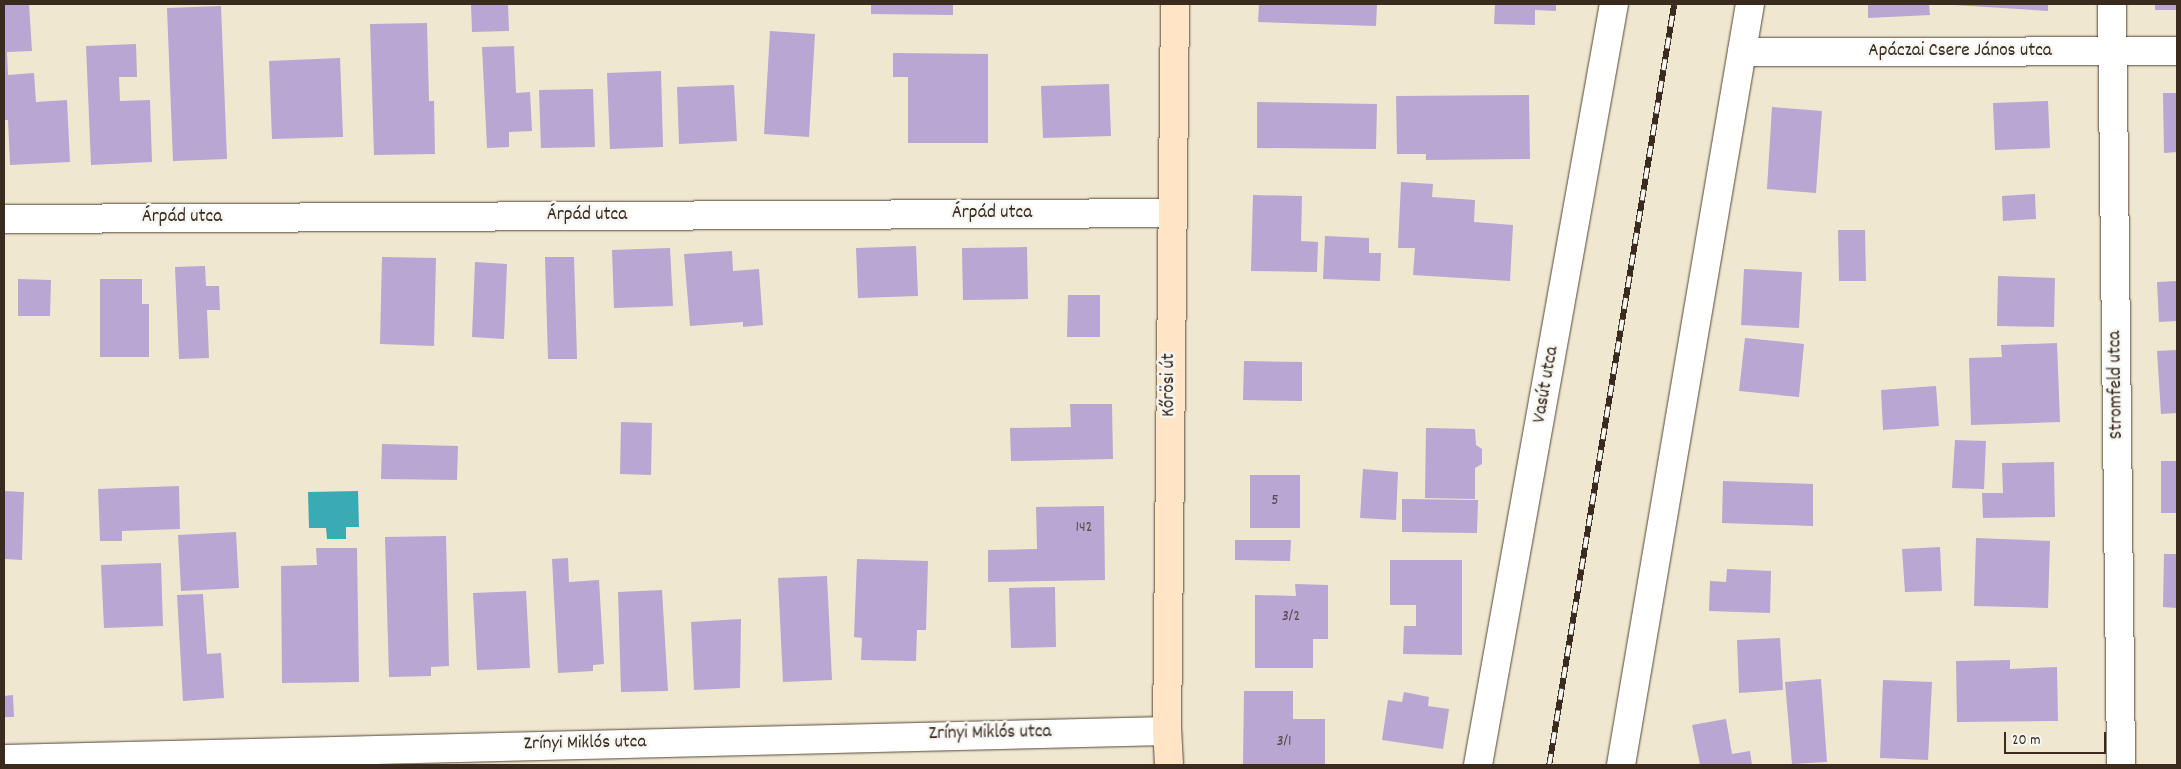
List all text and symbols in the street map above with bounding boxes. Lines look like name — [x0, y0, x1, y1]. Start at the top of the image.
street label: Apáczai Csere János utca — [1868, 41, 2052, 63]
street label: Árpád utca — [952, 203, 1032, 225]
street label: Árpád utca — [547, 205, 627, 227]
street label: Árpád utca — [142, 207, 222, 229]
street label: Stromfeld utca — [2105, 331, 2129, 439]
street label: Vasút utca — [1529, 345, 1565, 425]
street label: Kőrösi út — [1159, 353, 1181, 417]
house number: 5 — [1271, 491, 1279, 511]
house number: 142 — [1075, 518, 1093, 538]
house number: 3/2 — [1282, 607, 1300, 627]
street label: Zrínyi Miklós utca — [928, 722, 1052, 746]
scale bar — [2006, 722, 2108, 754]
text: 20 m — [2012, 730, 2040, 752]
street label: Zrínyi Miklós utca — [523, 732, 647, 756]
house number: 3/1 — [1276, 732, 1292, 752]

